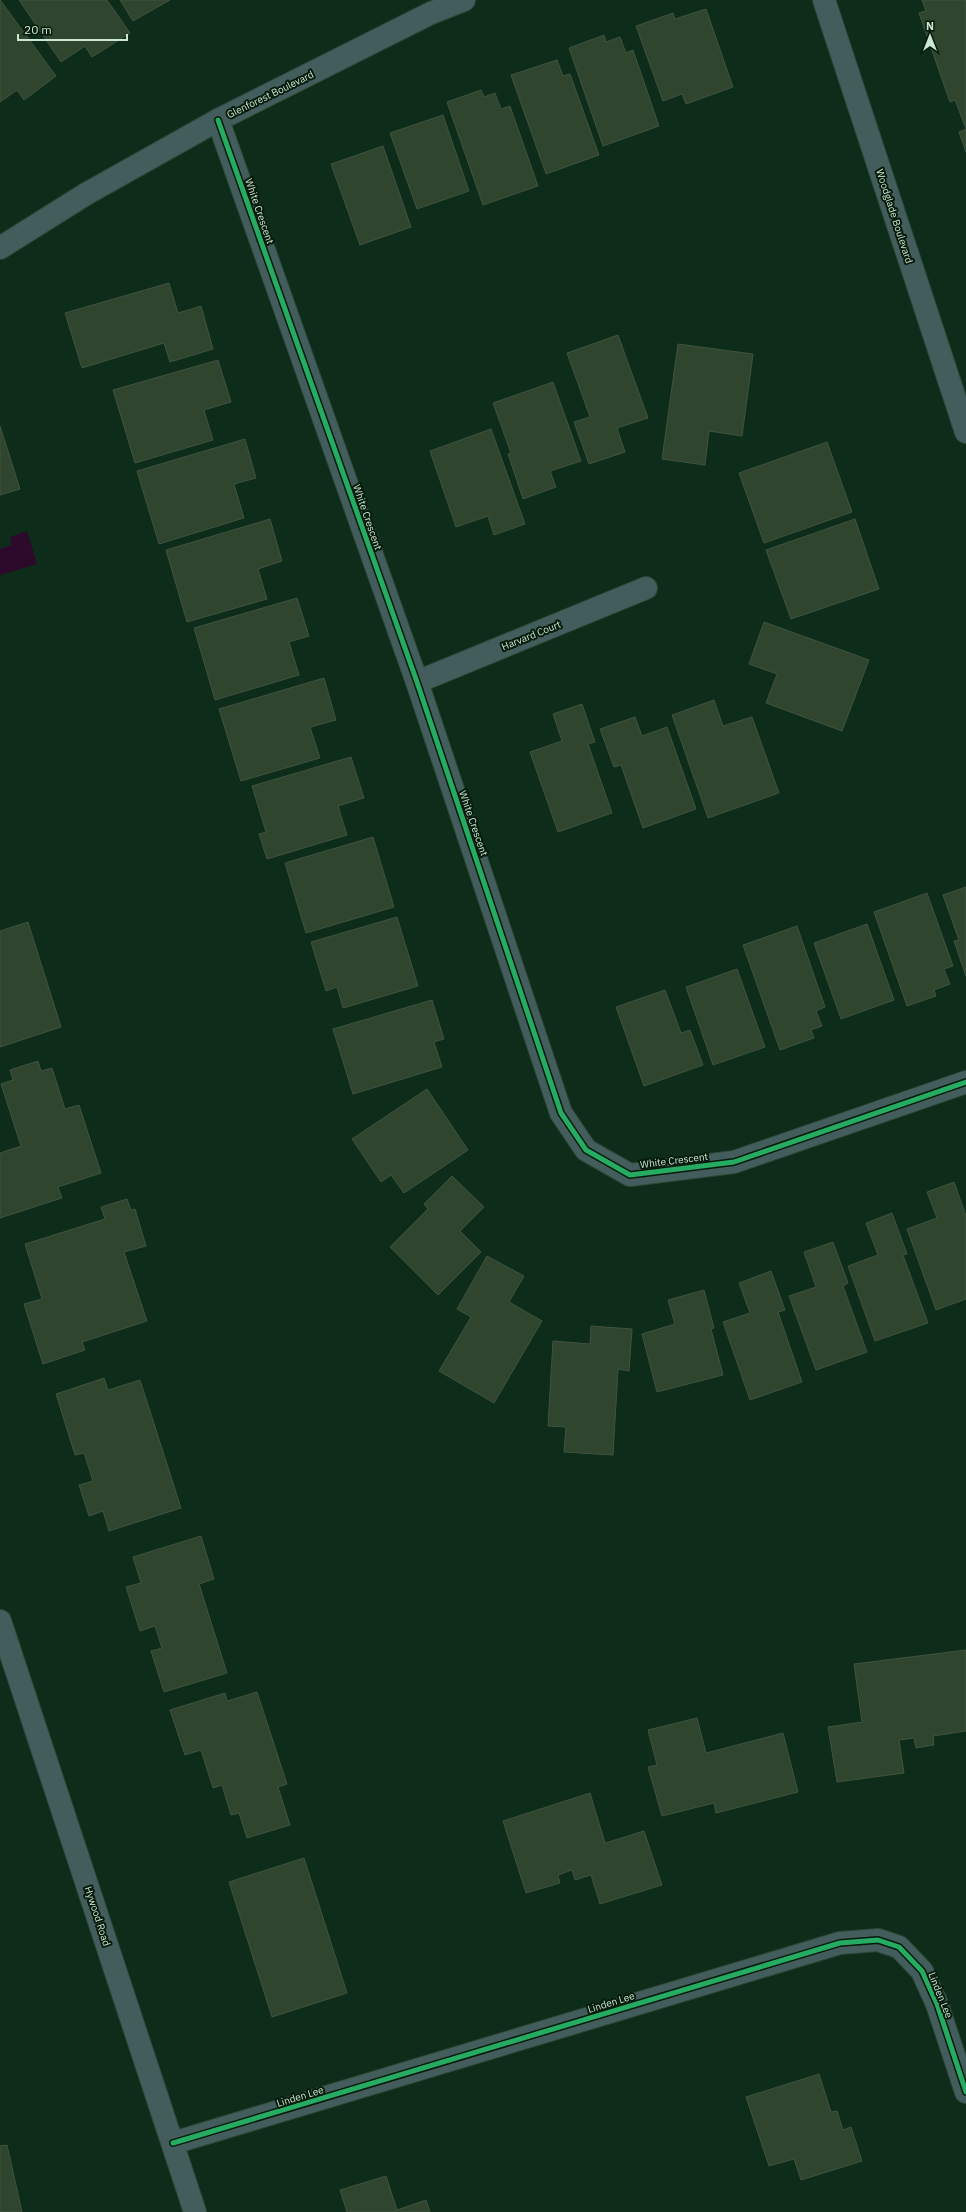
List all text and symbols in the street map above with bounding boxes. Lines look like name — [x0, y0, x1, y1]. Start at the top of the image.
scale bar — [18, 16, 127, 42]
north arrow — [910, 16, 950, 56]
text: N — [926, 19, 934, 33]
text: 20 m — [24, 22, 52, 37]
street label: Glenforest Boulevard — [225, 68, 316, 121]
street label: Woodglade Boulevard — [873, 167, 916, 265]
street label: White Crescent — [242, 177, 277, 246]
street label: White Crescent — [350, 483, 385, 552]
street label: Harvard Court — [500, 617, 563, 653]
street label: White Crescent — [456, 789, 491, 858]
street label: White Crescent — [639, 1150, 709, 1171]
street label: Hywood Road — [82, 1885, 113, 1948]
street label: Linden Lee — [925, 1970, 956, 2021]
street label: Linden Lee — [586, 1989, 637, 2016]
street label: Linden Lee — [275, 2083, 326, 2110]

